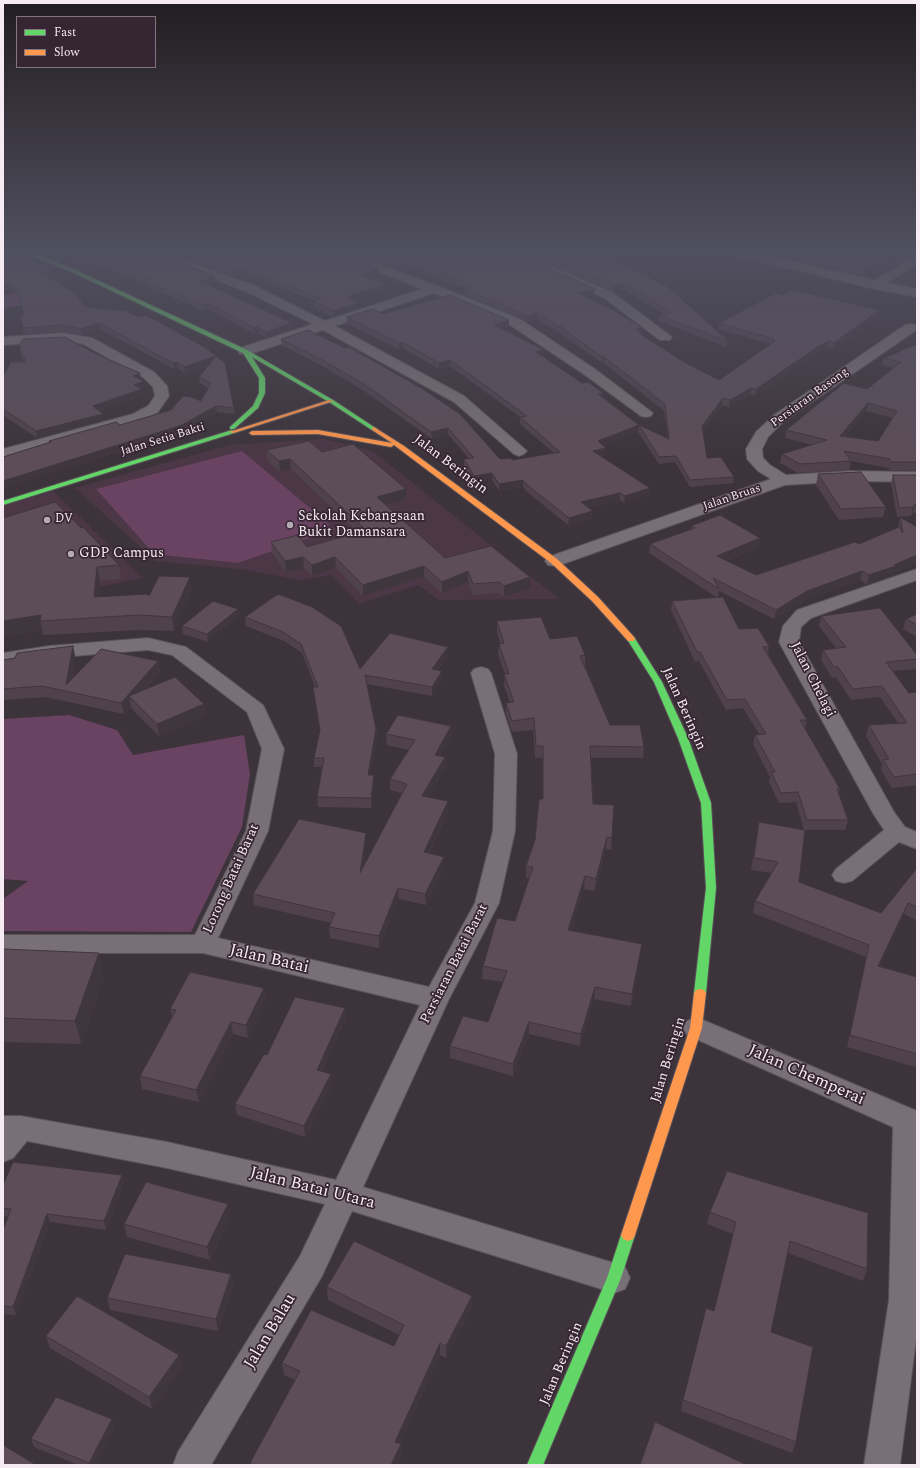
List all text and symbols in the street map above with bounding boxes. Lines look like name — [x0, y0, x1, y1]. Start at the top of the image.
legend — [16, 16, 156, 68]
text: Fast — [54, 23, 76, 42]
text: Slow — [54, 43, 79, 62]
street label: Persiaran Basong — [768, 365, 852, 431]
street label: Jalan Setia Bakti — [119, 420, 207, 460]
street label: Jalan Beringin — [410, 432, 490, 498]
street label: Jalan Bruas — [701, 481, 763, 515]
place label: Sekolah Kebangsaan Bukit Damansara — [298, 509, 425, 542]
place label: DV — [55, 513, 73, 527]
marker: DV — [42, 515, 52, 525]
marker: Sekolah Kebangsaan Bukit Damansara — [285, 520, 295, 530]
place label: GDP Campus — [79, 546, 164, 562]
marker: GDP Campus — [66, 549, 76, 559]
street label: Jalan Chelagi — [786, 639, 838, 721]
street label: Jalan Beringin — [657, 665, 709, 753]
street label: Lorong Batai Barat — [200, 822, 264, 936]
street label: Persiaran Batai Barat — [418, 901, 492, 1027]
street label: Jalan Batai — [227, 941, 311, 979]
street label: Jalan Beringin — [648, 1015, 690, 1105]
street label: Jalan Chemperai — [745, 1041, 867, 1111]
street label: Jalan Batai Utara — [247, 1164, 377, 1214]
street label: Jalan Balau — [241, 1291, 301, 1373]
street label: Jalan Beringin — [537, 1320, 587, 1408]

